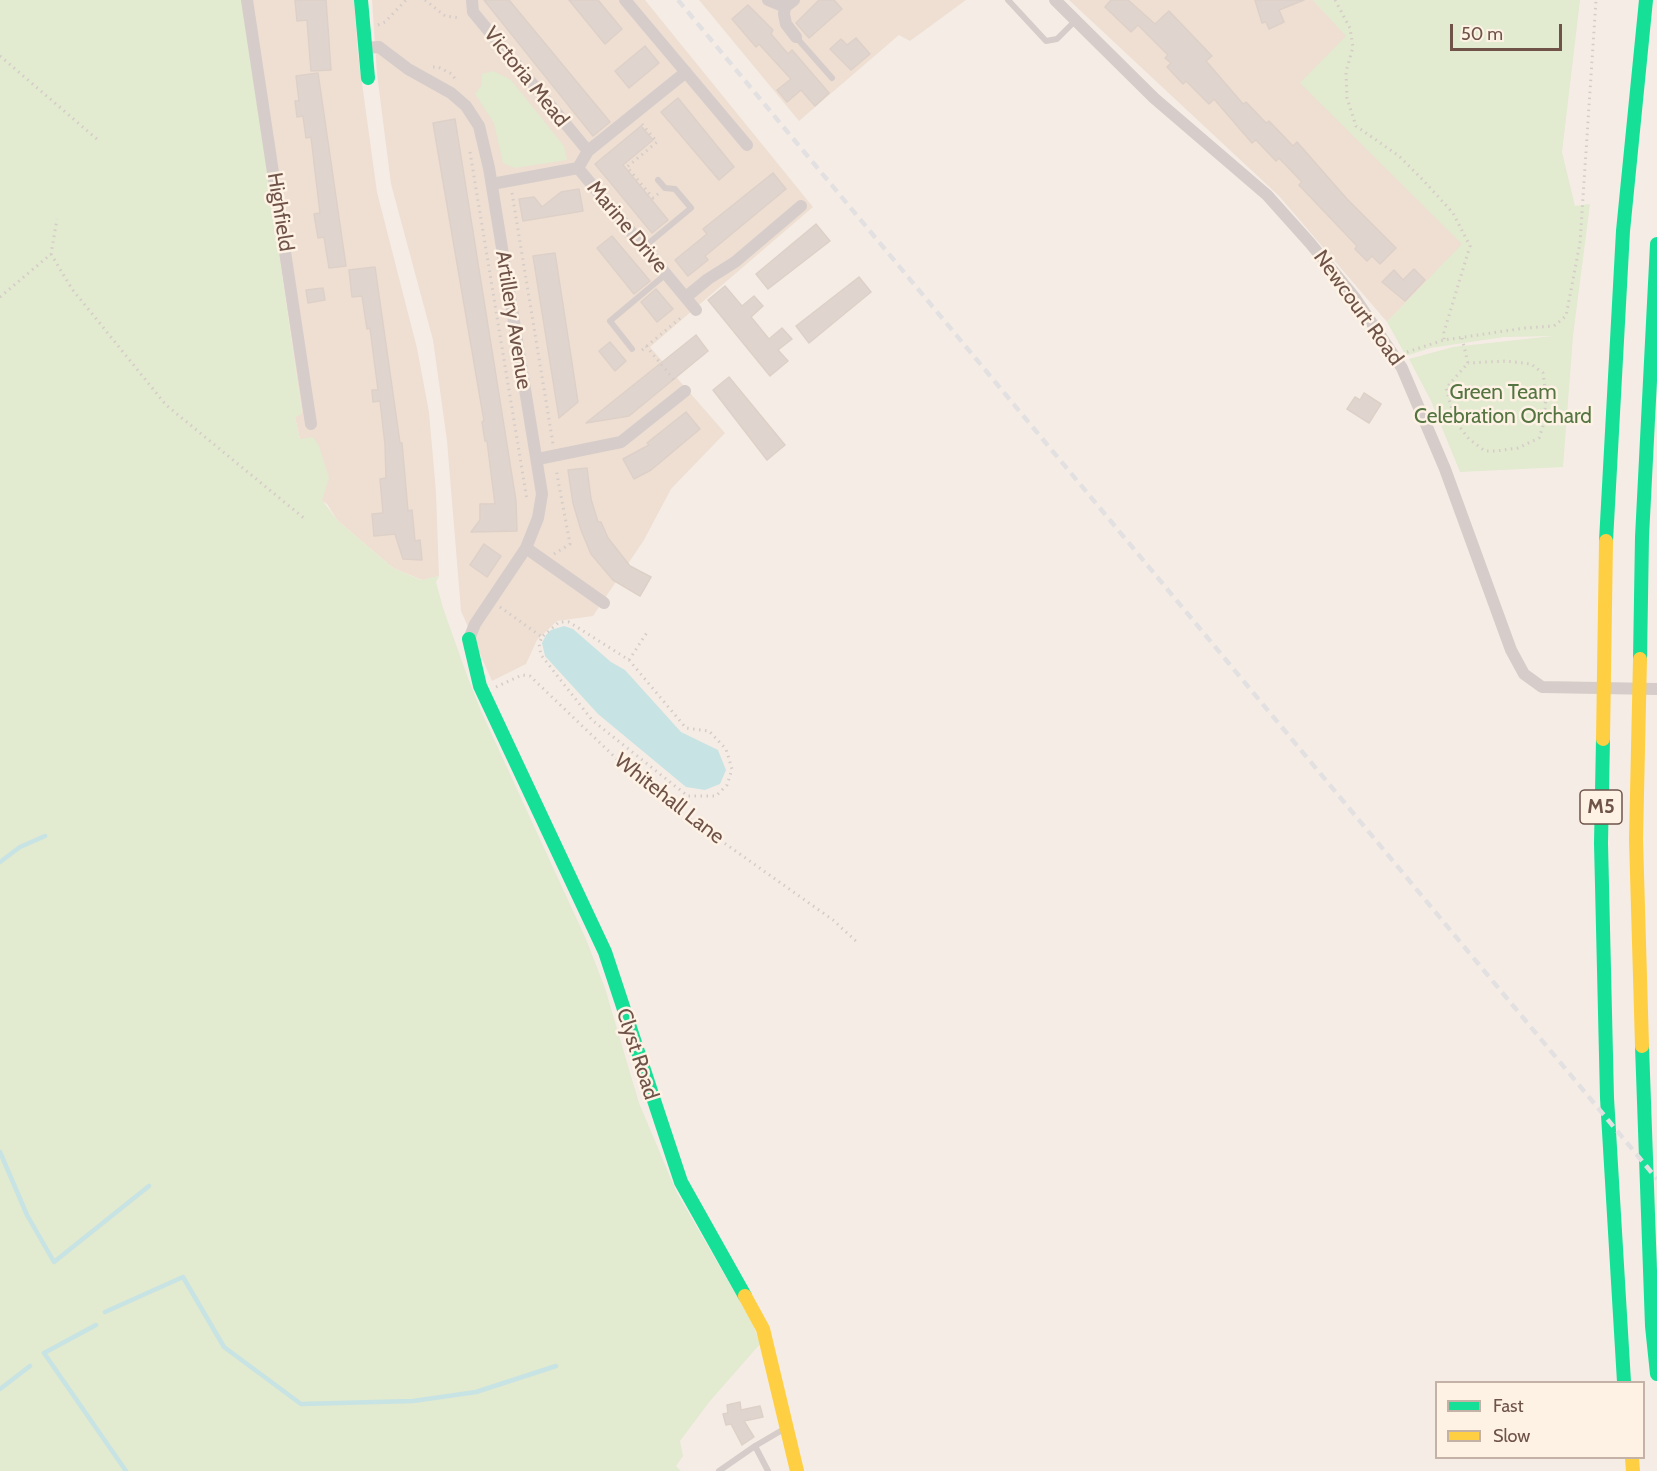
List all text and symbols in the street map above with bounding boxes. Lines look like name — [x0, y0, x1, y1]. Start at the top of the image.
scale bar — [1453, 12, 1566, 50]
street label: Victoria Mead — [478, 22, 574, 132]
text: 50 m — [1461, 23, 1503, 45]
street label: Highfield — [261, 171, 299, 253]
street label: Marine Drive — [581, 176, 673, 278]
street label: Newcourt Road — [1308, 245, 1408, 371]
street label: Artillery Avenue — [490, 249, 536, 391]
park label: Green Team Celebration Orchard — [1414, 380, 1592, 430]
street label: Whitehall Lane — [609, 748, 729, 850]
road number: M5 — [1580, 790, 1622, 824]
street label: Clyst Road — [610, 1005, 664, 1103]
legend — [1435, 1381, 1645, 1459]
text: Fast — [1493, 1395, 1524, 1417]
text: Slow — [1493, 1425, 1530, 1447]

